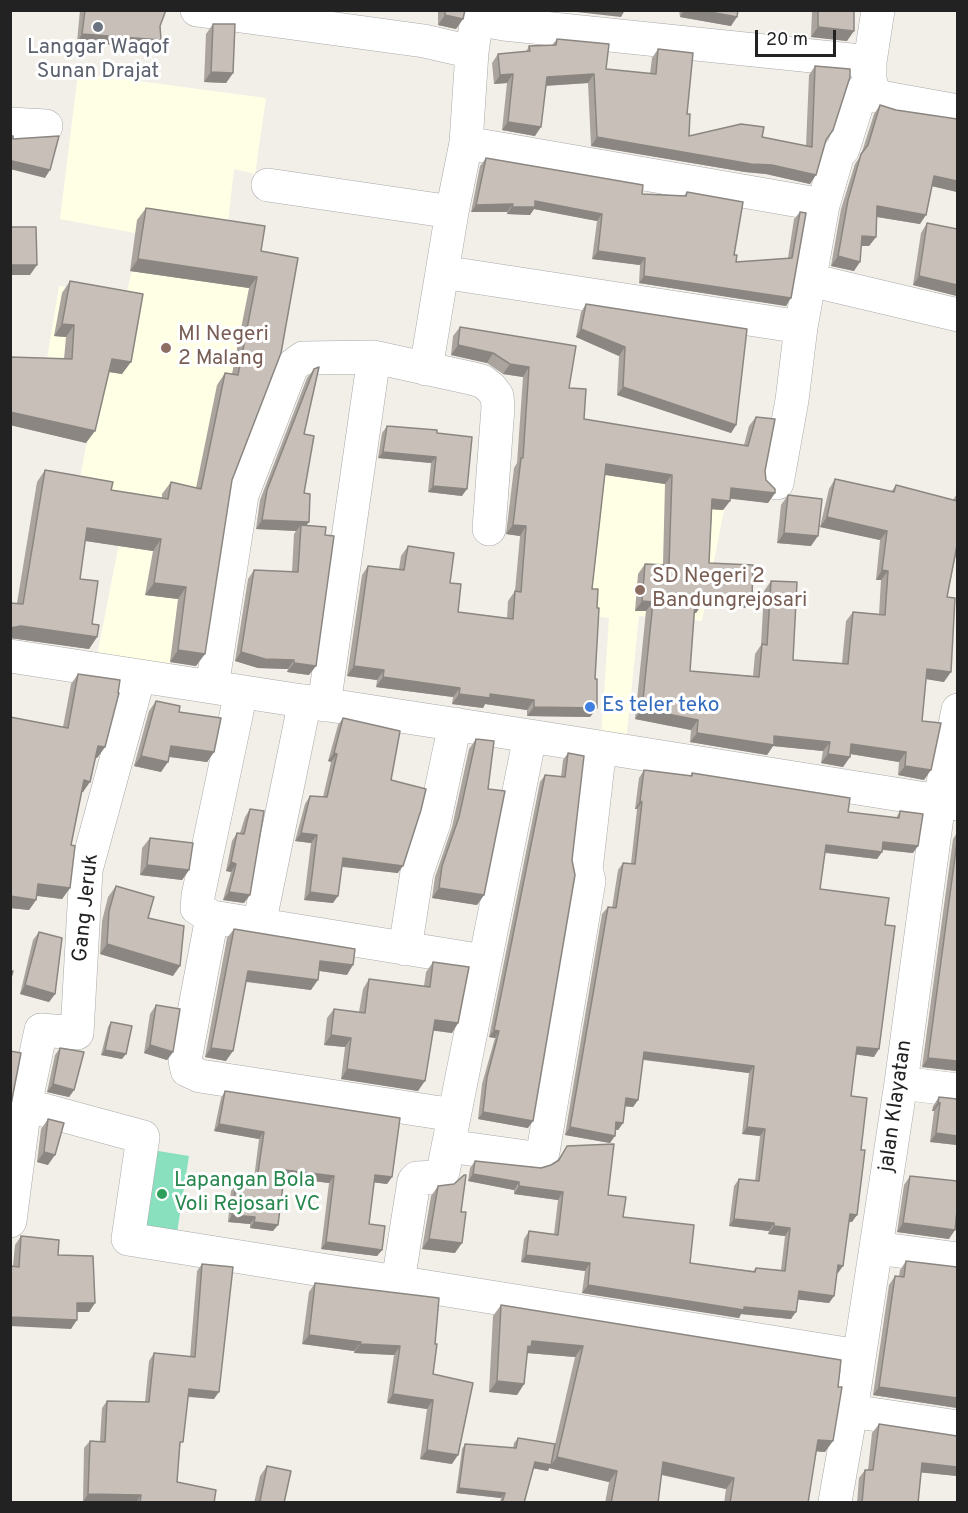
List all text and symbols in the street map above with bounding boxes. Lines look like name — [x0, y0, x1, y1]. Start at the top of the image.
scale bar — [758, 18, 839, 56]
marker: Langgar Waqof Sunan Drajat — [91, 20, 105, 34]
text: 20 m — [766, 29, 808, 52]
place label: Langgar Waqof Sunan Drajat — [27, 36, 169, 86]
place label: MI Negeri 2 Malang — [178, 323, 269, 373]
marker: MI Negeri 2 Malang — [159, 341, 173, 355]
place label: SD Negeri 2 Bandungrejosari — [652, 565, 807, 615]
marker: SD Negeri 2 Bandungrejosari — [633, 583, 647, 597]
place label: Es teler teko — [602, 694, 719, 720]
marker: Es teler teko — [583, 700, 597, 714]
street label: Gang Jeruk — [69, 853, 105, 963]
street label: jalan Klayatan — [875, 1039, 919, 1173]
place label: Lapangan Bola Voli Rejosari VC — [174, 1169, 320, 1219]
marker: Lapangan Bola Voli Rejosari VC — [155, 1187, 169, 1201]

